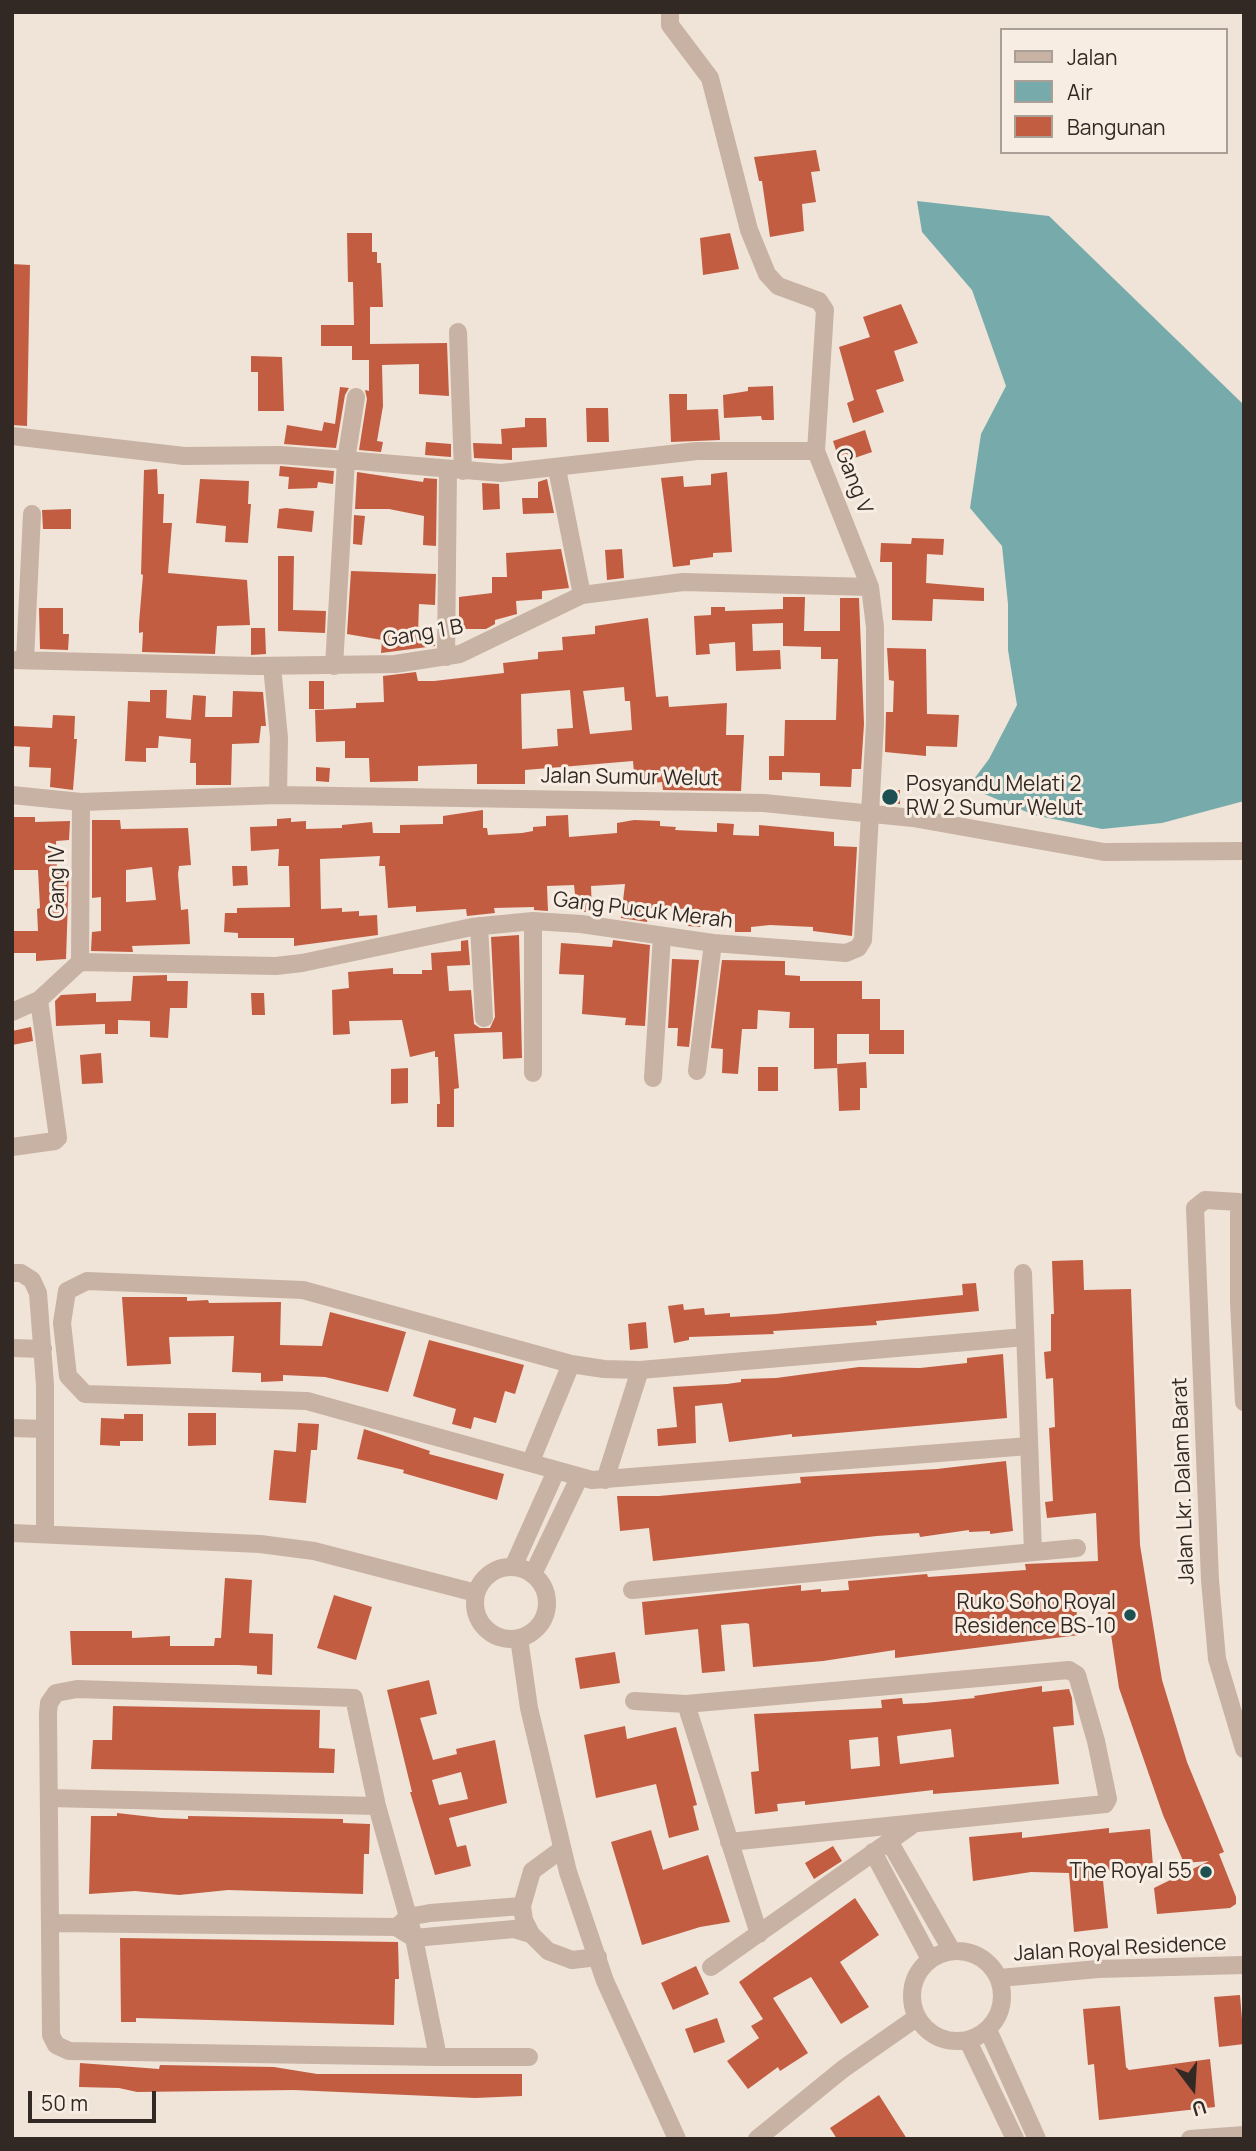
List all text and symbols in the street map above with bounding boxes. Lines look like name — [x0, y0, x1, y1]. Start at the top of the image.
legend — [1000, 28, 1228, 154]
text: Jalan — [1067, 43, 1117, 71]
text: Air — [1067, 78, 1093, 106]
text: Bangunan — [1067, 113, 1166, 141]
street label: Gang V — [829, 445, 877, 517]
street label: Gang 1 B — [381, 615, 465, 653]
street label: Jalan Sumur Welut — [541, 764, 719, 792]
place label: Posyandu Melati 2 RW 2 Sumur Welut — [906, 772, 1083, 822]
marker: Posyandu Melati 2 RW 2 Sumur Welut — [880, 787, 900, 807]
street label: Gang IV — [45, 845, 71, 919]
street label: Gang Pucuk Merah — [552, 887, 734, 935]
street label: Jalan Lkr. Dalam Barat — [1168, 1377, 1200, 1585]
place label: Ruko Soho Royal Residence BS-10 — [954, 1590, 1116, 1640]
marker: Ruko Soho Royal Residence BS-10 — [1122, 1607, 1138, 1623]
place label: The Royal 55 — [1070, 1859, 1192, 1885]
marker: The Royal 55 — [1198, 1864, 1214, 1880]
street label: Jalan Royal Residence — [1013, 1931, 1227, 1967]
north arrow — [1158, 2053, 1228, 2123]
scale bar — [32, 2078, 159, 2122]
text: 50 m — [41, 2089, 88, 2117]
text: U — [1189, 2094, 1209, 2123]

